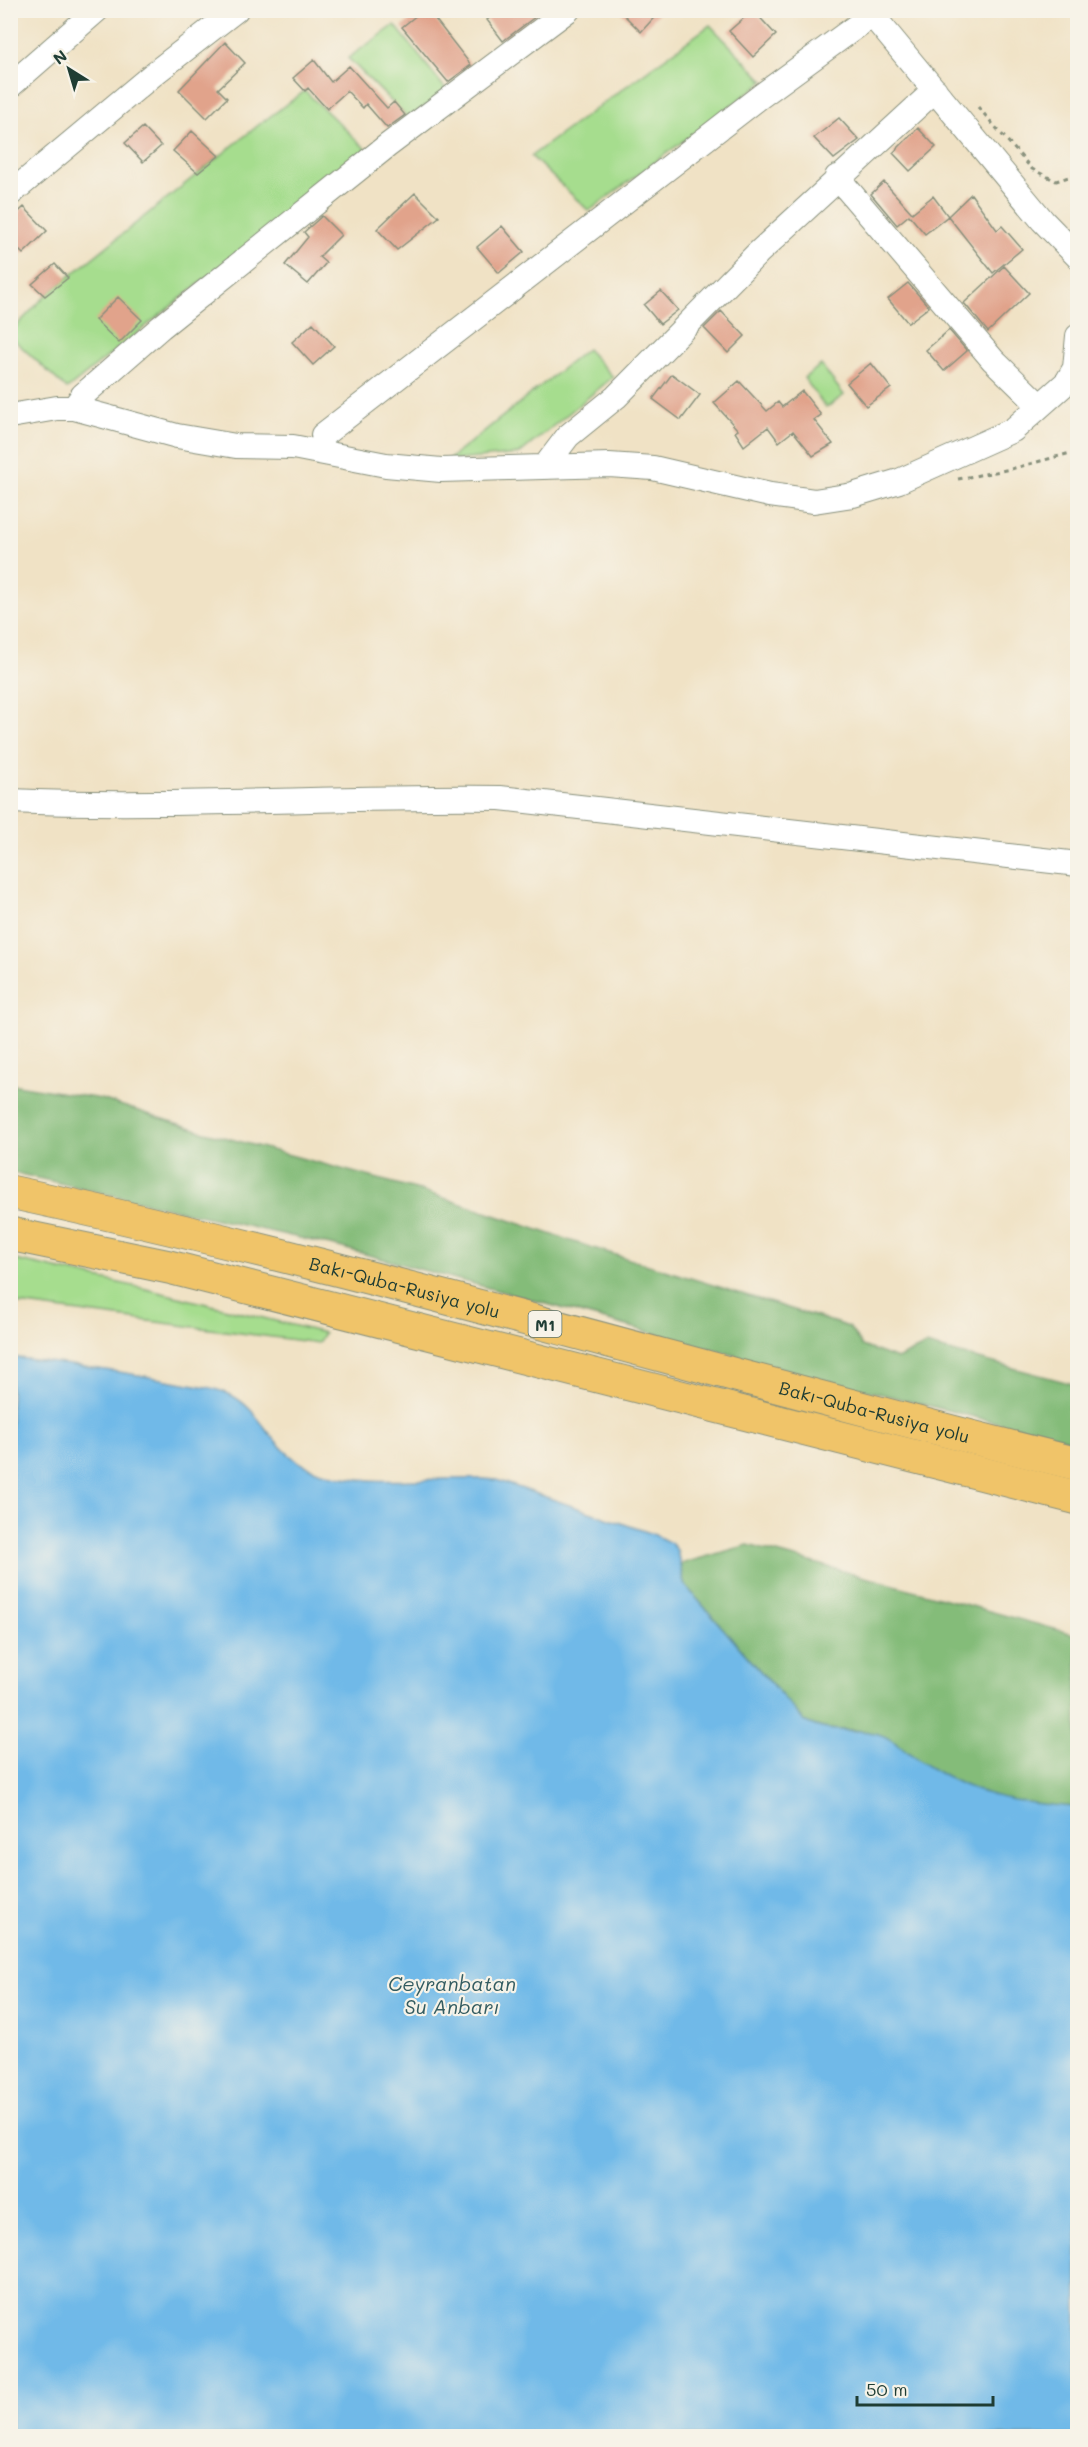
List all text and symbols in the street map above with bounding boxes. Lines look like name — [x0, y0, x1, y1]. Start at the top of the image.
north arrow — [39, 39, 99, 99]
text: N — [48, 45, 71, 69]
street label: Bakı-Quba-Rusiya yolu — [307, 1251, 503, 1323]
road number: M1 — [528, 1311, 562, 1337]
street label: Bakı-Quba-Rusiya yolu — [777, 1375, 972, 1448]
water label: Ceyranbatan Su Anbarı — [388, 1970, 516, 2019]
scale bar — [857, 2369, 994, 2407]
text: 50 m — [866, 2377, 908, 2401]

